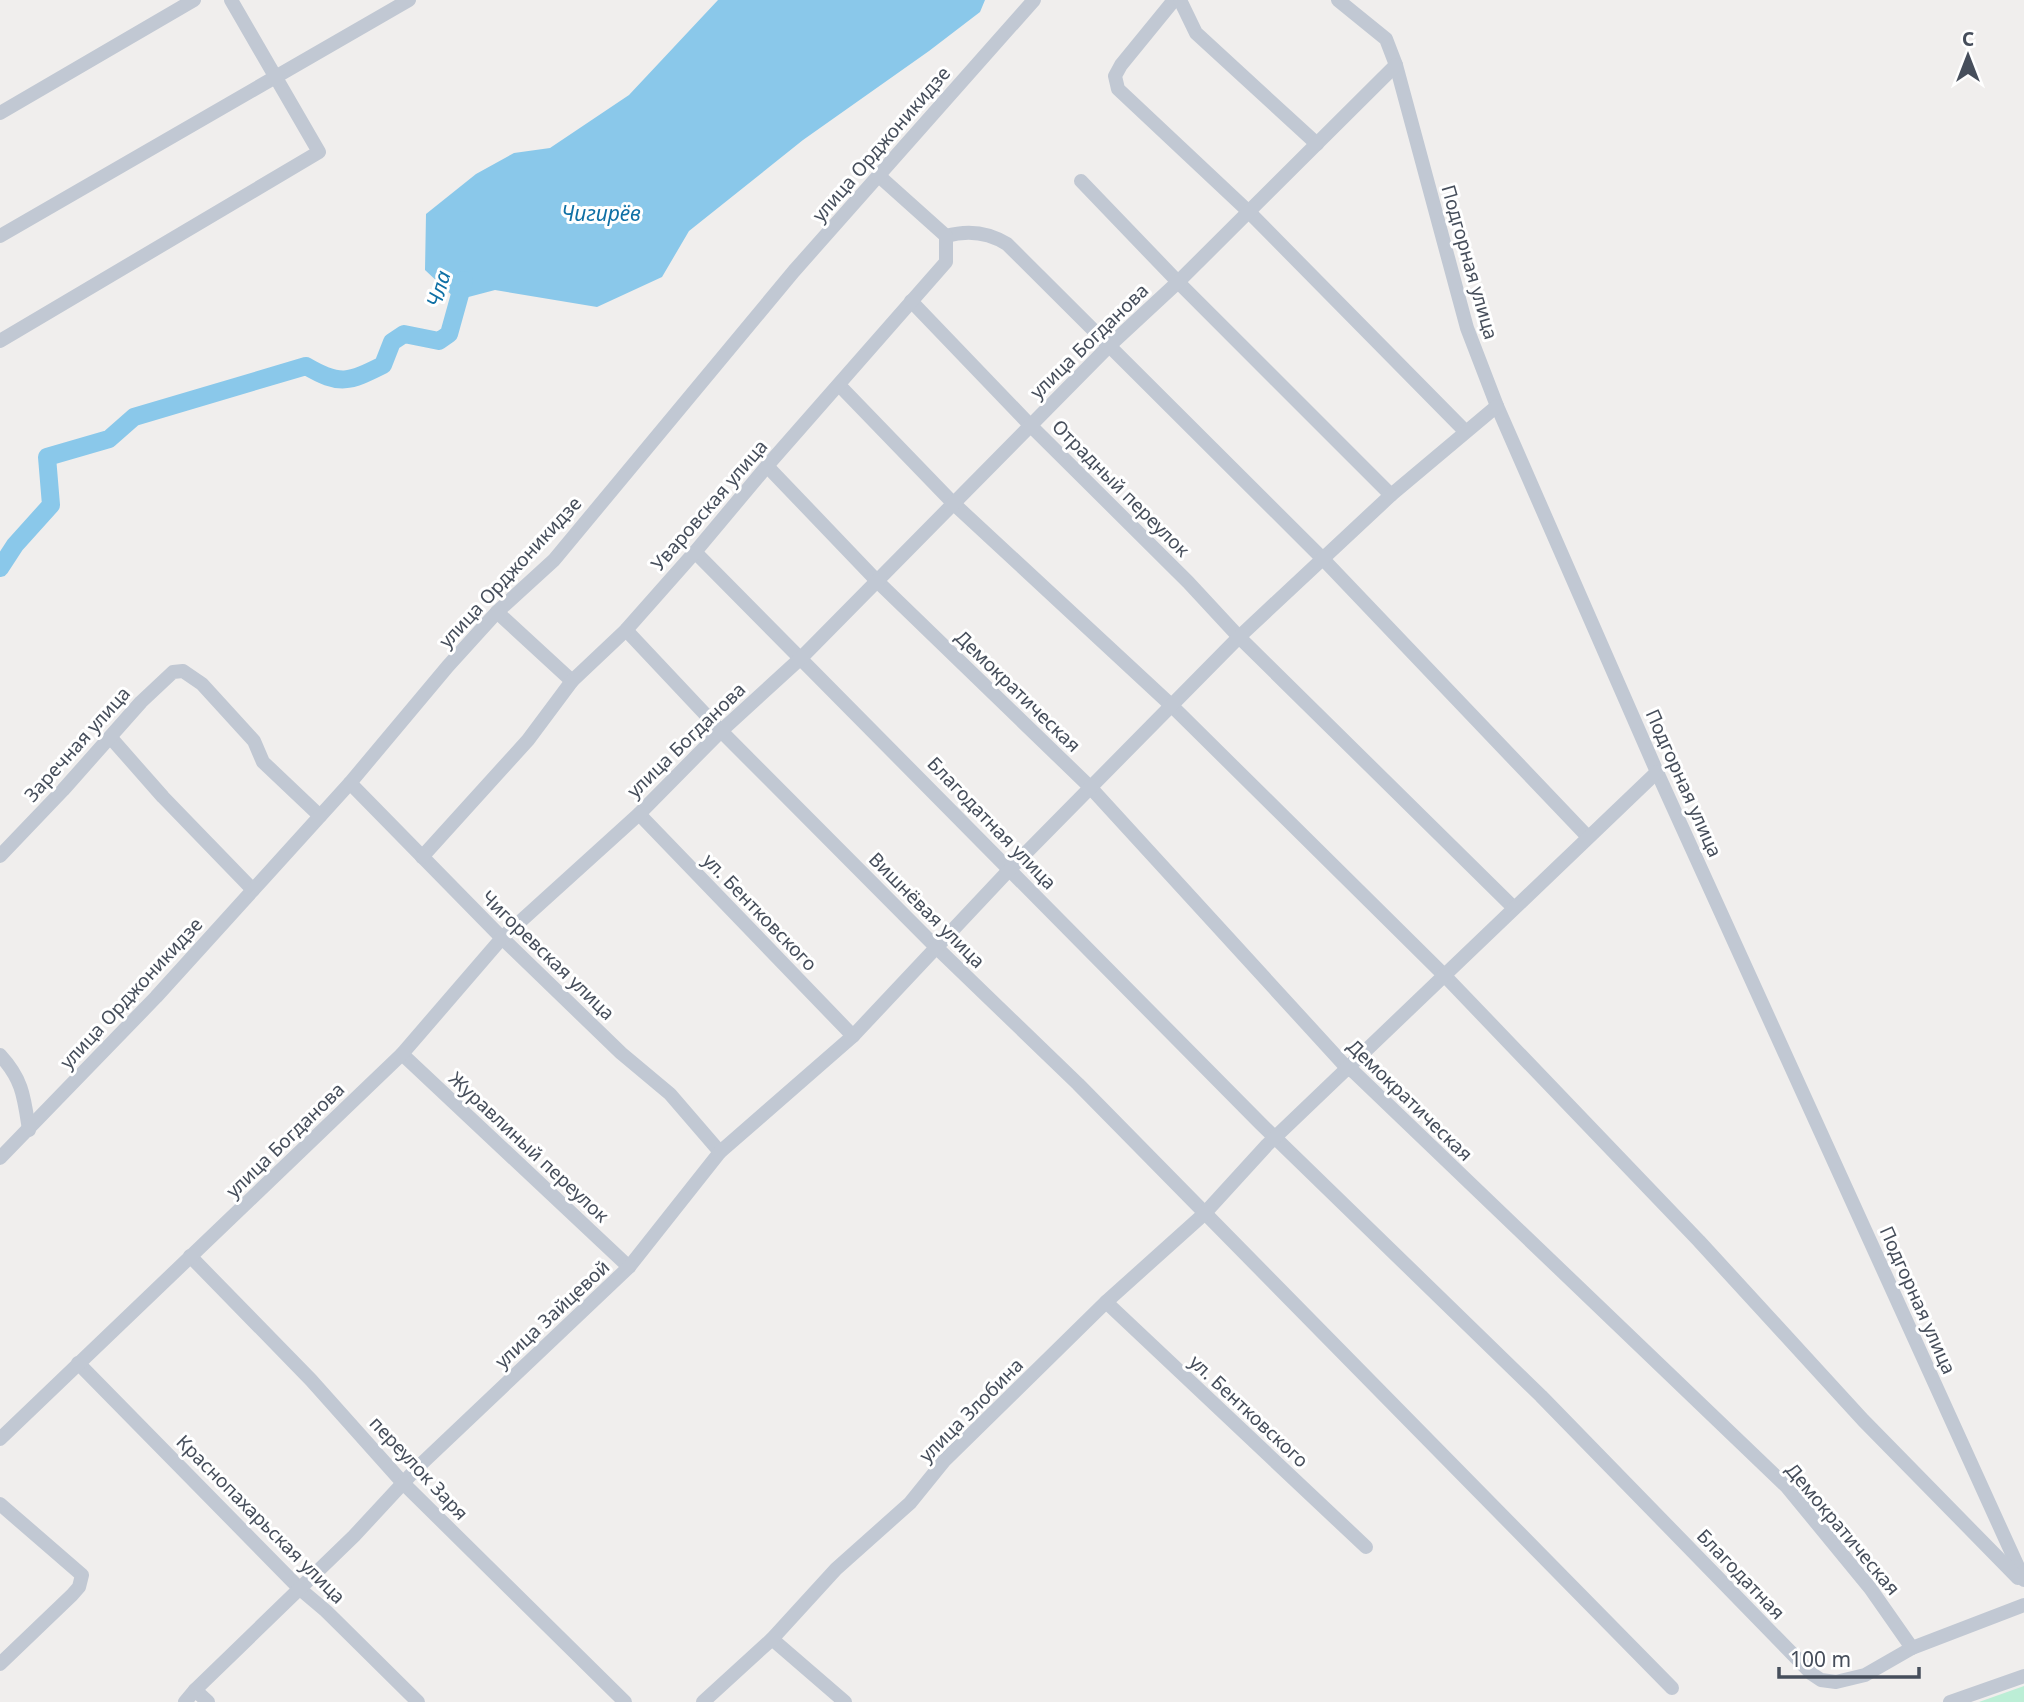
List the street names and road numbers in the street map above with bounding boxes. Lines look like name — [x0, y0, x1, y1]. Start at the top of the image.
street label: улица Орджоникидзе — [806, 61, 956, 227]
street label: Подгорная улица — [1436, 182, 1504, 342]
street label: улица Богданова — [1024, 278, 1154, 404]
street label: Отрадный переулок — [1047, 414, 1195, 562]
street label: Уваровская улица — [645, 434, 773, 576]
street label: улица Орджоникидзе — [433, 491, 587, 653]
street label: Демократическая — [950, 624, 1086, 758]
street label: улица Богданова — [621, 677, 751, 803]
street label: Заречная улица — [18, 681, 136, 807]
street label: Подгорная улица — [1640, 705, 1728, 861]
street label: Благодатная улица — [922, 751, 1062, 895]
street label: Вишнёвая улица — [863, 846, 991, 974]
street label: ул. Бентковского — [697, 848, 823, 976]
street label: Чигоревская улица — [476, 884, 620, 1026]
street label: улица Орджоникидзе — [54, 912, 208, 1074]
street label: Демократическая — [1342, 1033, 1478, 1167]
street label: Журавлиный переулок — [443, 1066, 615, 1228]
street label: улица Богданова — [220, 1077, 350, 1203]
street label: Подгорная улица — [1874, 1222, 1962, 1378]
street label: улица Зайцевой — [489, 1254, 615, 1374]
street label: ул. Бентковского — [1184, 1349, 1314, 1473]
street label: улица Злобина — [913, 1352, 1029, 1468]
street label: переулок Заря — [364, 1410, 474, 1526]
street label: Краснопахарьская улица — [171, 1429, 351, 1609]
street label: Демократическая — [1780, 1457, 1906, 1601]
street label: Благодатная — [1691, 1523, 1791, 1625]

